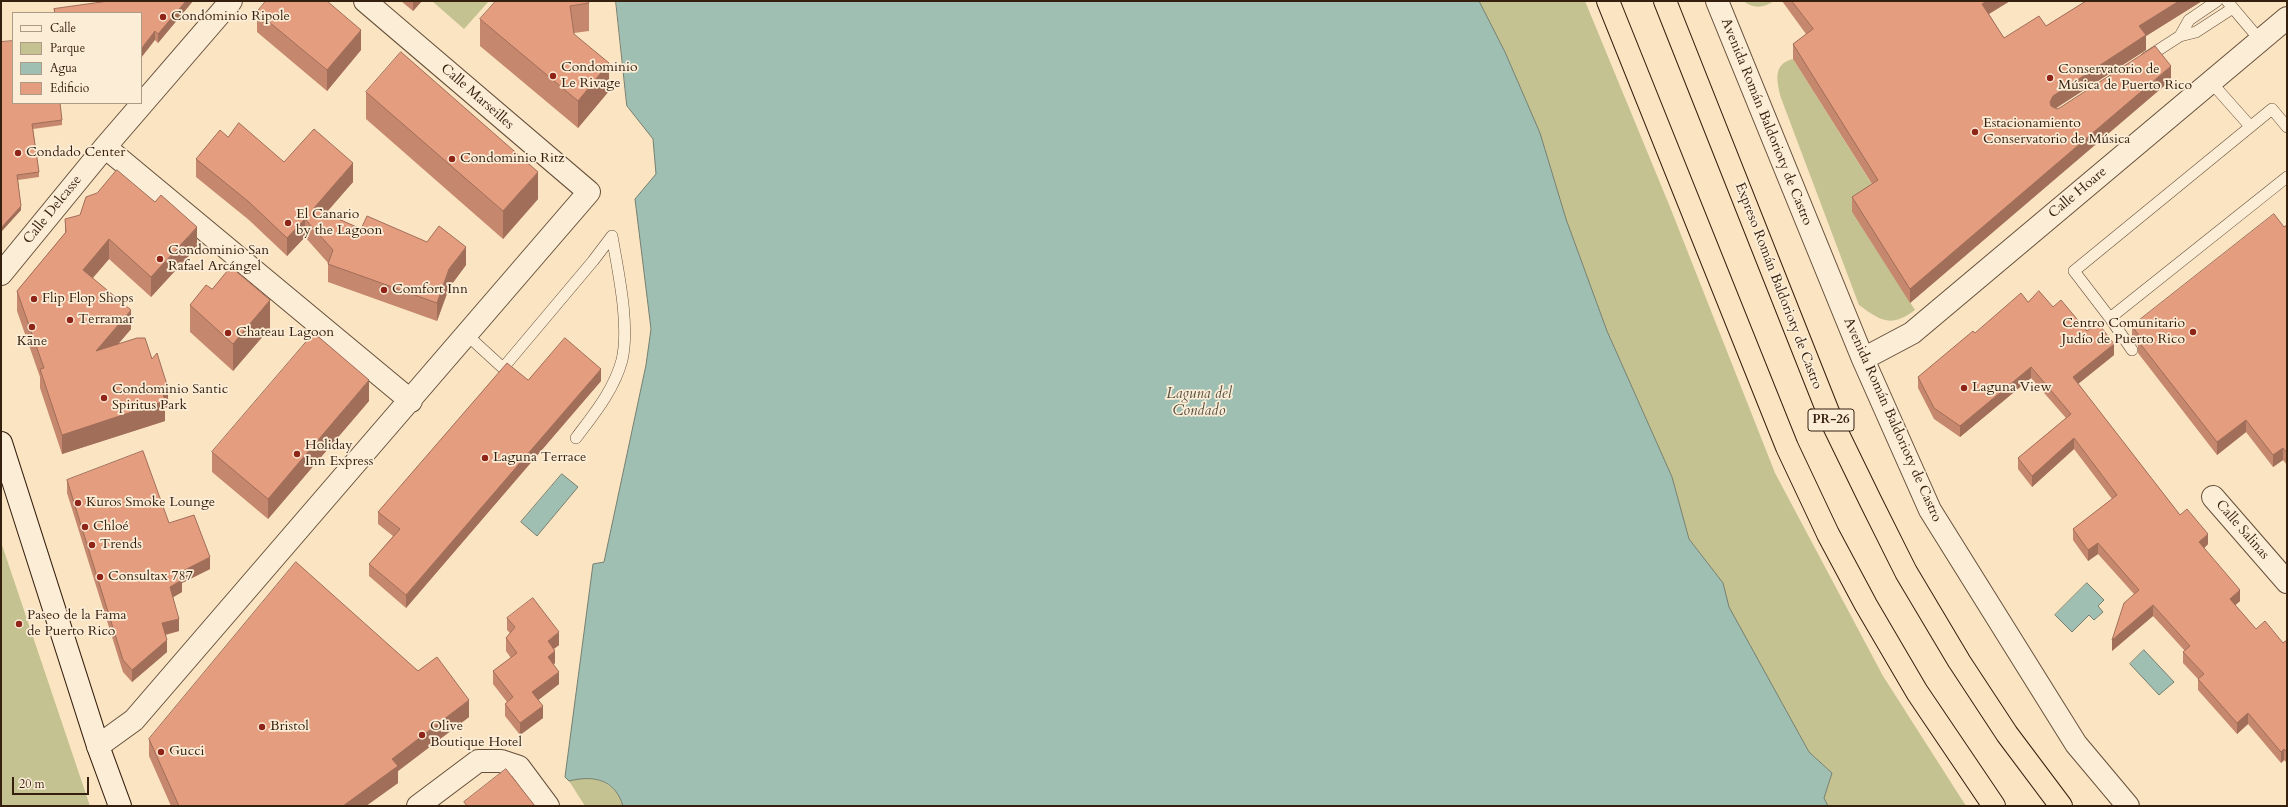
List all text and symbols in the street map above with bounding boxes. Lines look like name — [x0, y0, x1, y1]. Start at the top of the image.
place label: Condominio Ripole — [171, 9, 290, 25]
legend — [12, 12, 142, 104]
marker: Condominio Ripole — [158, 12, 168, 22]
street label: Avenida Román Baldorioty de Castro — [1717, 16, 1815, 228]
text: Calle — [50, 20, 76, 36]
text: Parque — [50, 40, 85, 56]
text: Agua — [50, 60, 77, 76]
place label: Condominio Le Rivage — [561, 60, 637, 92]
street label: Calle Marseilles — [437, 61, 517, 133]
place label: Conservatorio de Música de Puerto Rico — [2058, 62, 2192, 94]
marker: Condominio Le Rivage — [548, 71, 558, 81]
marker: Conservatorio de Música de Puerto Rico — [2045, 73, 2055, 83]
text: Edificio — [50, 80, 89, 96]
place label: Estacionamiento Conservatorio de Música — [1983, 116, 2130, 148]
marker: Estacionamiento Conservatorio de Música — [1970, 127, 1980, 137]
place label: Condado Center — [26, 145, 125, 161]
marker: Condado Center — [13, 148, 23, 158]
place label: Condominio Ritz — [460, 151, 565, 167]
marker: Condominio Ritz — [447, 154, 457, 164]
street label: Calle Hoare — [2045, 164, 2111, 222]
street label: Calle Delcasse — [20, 172, 86, 248]
street label: Expreso Román Baldorioty de Castro — [1731, 180, 1825, 392]
place label: El Canario by the Lagoon — [296, 207, 382, 240]
marker: El Canario by the Lagoon — [283, 218, 293, 228]
place label: Condominio San Rafael Arcángel — [168, 243, 269, 276]
marker: Condominio San Rafael Arcángel — [155, 254, 165, 264]
place label: Comfort Inn — [392, 282, 468, 298]
marker: Comfort Inn — [379, 285, 389, 295]
place label: Flip Flop Shops — [42, 291, 133, 307]
marker: Flip Flop Shops — [29, 294, 39, 304]
place label: Terramar — [78, 312, 134, 328]
marker: Terramar — [65, 315, 75, 325]
street label: Avenida Román Baldorioty de Castro — [1839, 315, 1945, 525]
place label: Centro Comunitario Judío de Puerto Rico — [2062, 316, 2185, 348]
marker: Kāne — [27, 322, 37, 332]
place label: Chateau Lagoon — [236, 325, 334, 341]
marker: Centro Comunitario Judío de Puerto Rico — [2188, 327, 2198, 337]
marker: Chateau Lagoon — [223, 328, 233, 338]
place label: Kāne — [17, 334, 47, 350]
place label: Laguna View — [1972, 380, 2052, 396]
place label: Condominio Santic Spiritus Park — [112, 382, 228, 414]
marker: Laguna View — [1959, 383, 1969, 393]
water label: Laguna del Condado — [1166, 386, 1232, 421]
marker: Condominio Santic Spiritus Park — [99, 393, 109, 403]
road number: PR-26 — [1808, 409, 1854, 431]
place label: Holiday Inn Express — [305, 438, 373, 470]
marker: Holiday Inn Express — [292, 449, 302, 459]
place label: Laguna Terrace — [493, 450, 586, 466]
marker: Laguna Terrace — [480, 453, 490, 463]
place label: Kuros Smoke Lounge — [86, 495, 215, 511]
street label: Calle Salinas — [2212, 497, 2272, 563]
marker: Kuros Smoke Lounge — [73, 498, 83, 508]
place label: Chloé — [93, 519, 129, 535]
marker: Chloé — [80, 522, 90, 532]
place label: Trends — [100, 537, 142, 553]
marker: Trends — [87, 540, 97, 550]
place label: Consultax 787 — [108, 569, 193, 585]
marker: Consultax 787 — [95, 572, 105, 582]
place label: Paseo de la Fama de Puerto Rico — [27, 608, 127, 640]
marker: Paseo de la Fama de Puerto Rico — [14, 619, 24, 629]
place label: Bristol — [270, 719, 309, 735]
place label: Olive Boutique Hotel — [430, 719, 522, 752]
marker: Bristol — [257, 722, 267, 732]
marker: Olive Boutique Hotel — [417, 730, 427, 740]
place label: Gucci — [169, 744, 204, 760]
marker: Gucci — [156, 747, 166, 757]
scale bar — [14, 769, 91, 795]
text: 20 m — [19, 776, 45, 792]

